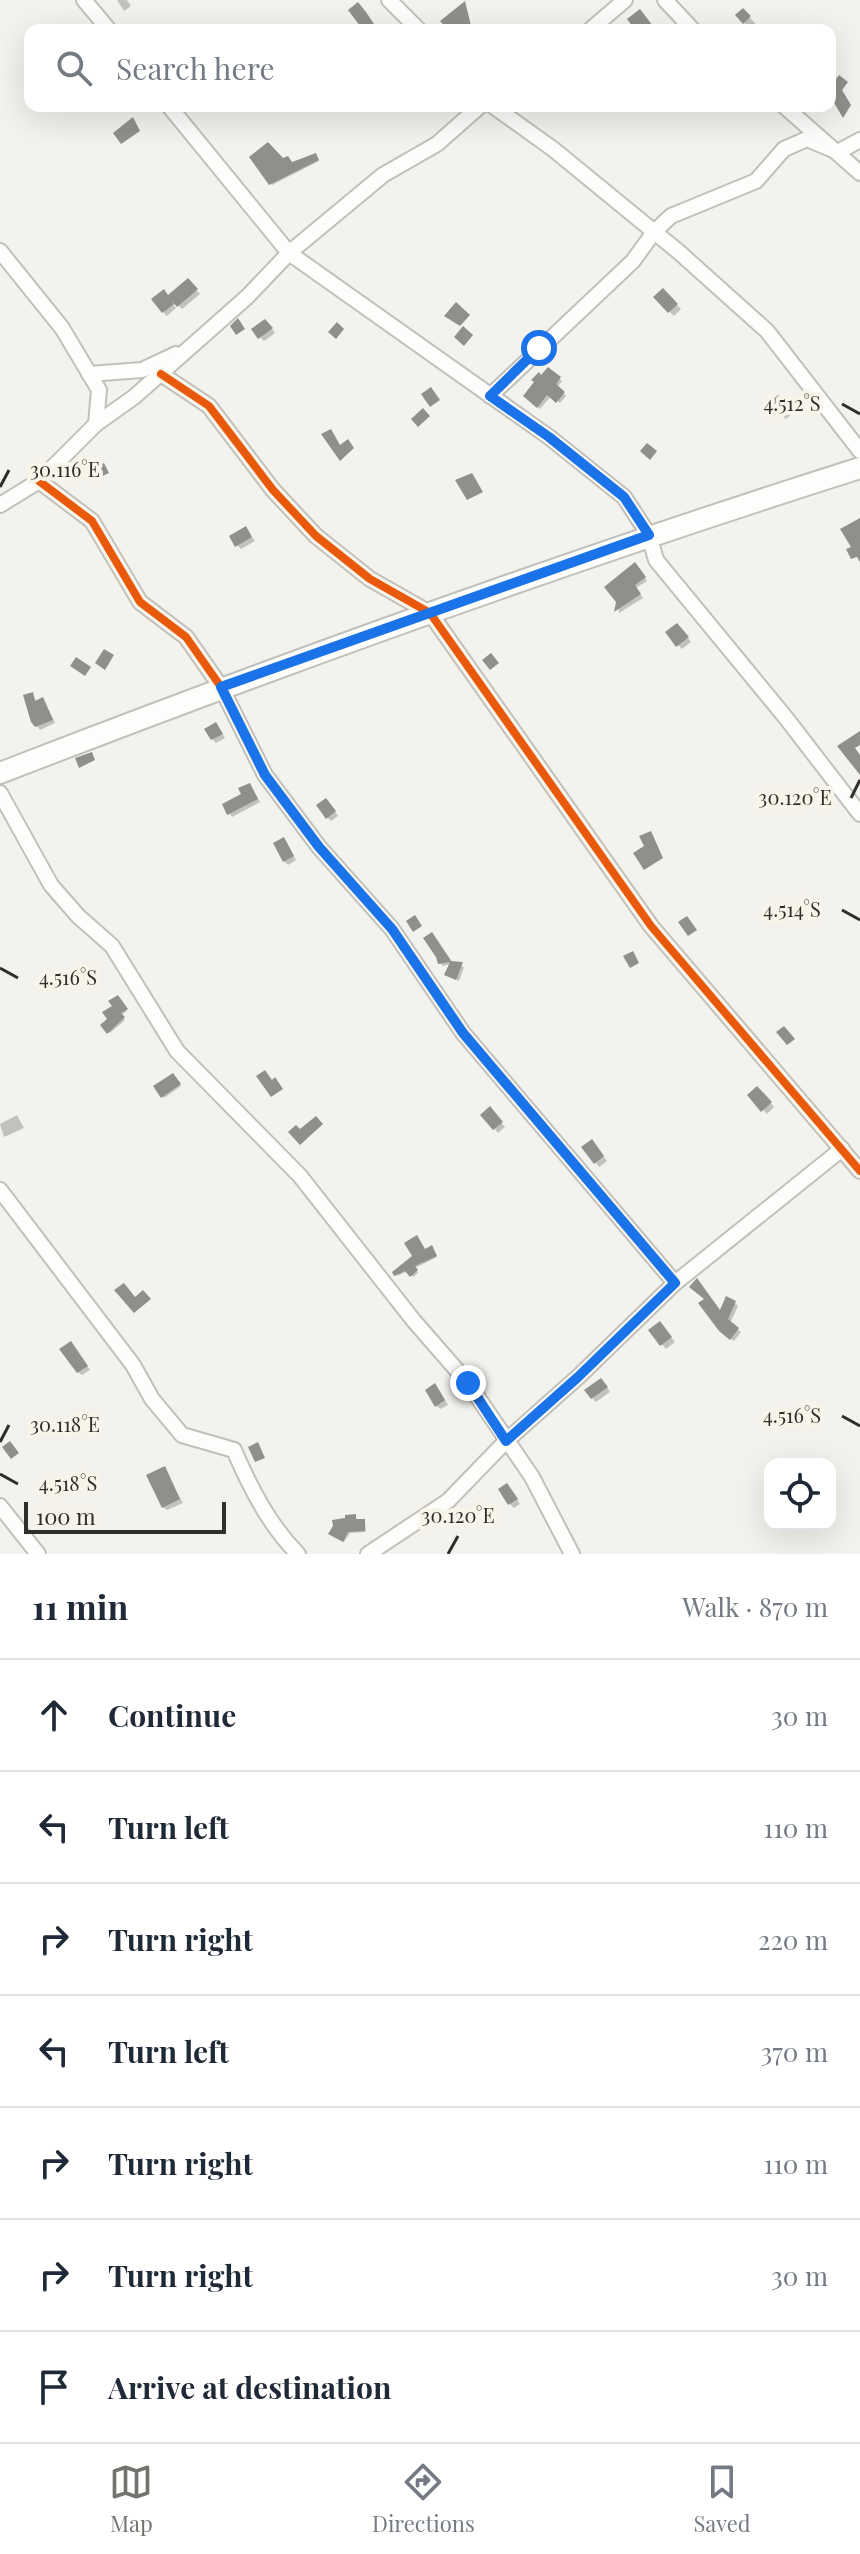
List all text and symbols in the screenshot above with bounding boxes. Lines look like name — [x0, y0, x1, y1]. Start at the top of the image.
search box — [24, 24, 836, 112]
icon: search — [52, 46, 96, 90]
text: Search here — [116, 48, 275, 88]
route start — [521, 330, 557, 366]
text: 4.512°S — [763, 389, 821, 416]
text: 30.116°E — [30, 455, 100, 482]
text: 30.120°E — [758, 783, 832, 810]
text: 4.514°S — [763, 895, 821, 922]
text: 4.516°S — [39, 963, 97, 990]
route end — [450, 1365, 486, 1401]
text: 4.516°S — [763, 1401, 821, 1428]
text: 30.118°E — [30, 1410, 100, 1437]
map controls — [764, 1458, 836, 1530]
button: locate — [764, 1458, 836, 1530]
text: 4.518°S — [39, 1469, 97, 1496]
scale bar — [24, 1498, 226, 1534]
text: 100 m — [36, 1501, 96, 1531]
text: 30.120°E — [421, 1501, 495, 1528]
text: 11 min — [32, 1583, 128, 1629]
text: Walk · 870 m — [682, 1589, 828, 1624]
icon: ahead — [32, 1693, 76, 1737]
text: Continue — [108, 1695, 236, 1735]
text: 30 m — [771, 1698, 828, 1733]
icon: left — [32, 1805, 76, 1849]
text: Turn left — [108, 1807, 229, 1847]
text: 110 m — [764, 1810, 828, 1845]
icon: right — [32, 1917, 76, 1961]
text: Turn right — [108, 1919, 253, 1959]
text: 220 m — [758, 1922, 828, 1957]
icon: left — [32, 2029, 76, 2073]
text: Turn left — [108, 2031, 229, 2071]
text: 370 m — [761, 2034, 828, 2069]
icon: right — [32, 2141, 76, 2185]
text: Turn right — [108, 2143, 253, 2183]
text: 110 m — [764, 2146, 828, 2181]
icon: right — [32, 2253, 76, 2297]
text: Turn right — [108, 2255, 253, 2295]
text: 30 m — [771, 2258, 828, 2293]
icon: arrive — [32, 2365, 76, 2409]
text: Arrive at destination — [108, 2367, 391, 2407]
tab: Map — [109, 2460, 153, 2538]
tab: Directions — [372, 2460, 475, 2538]
tab: Saved — [693, 2460, 751, 2538]

